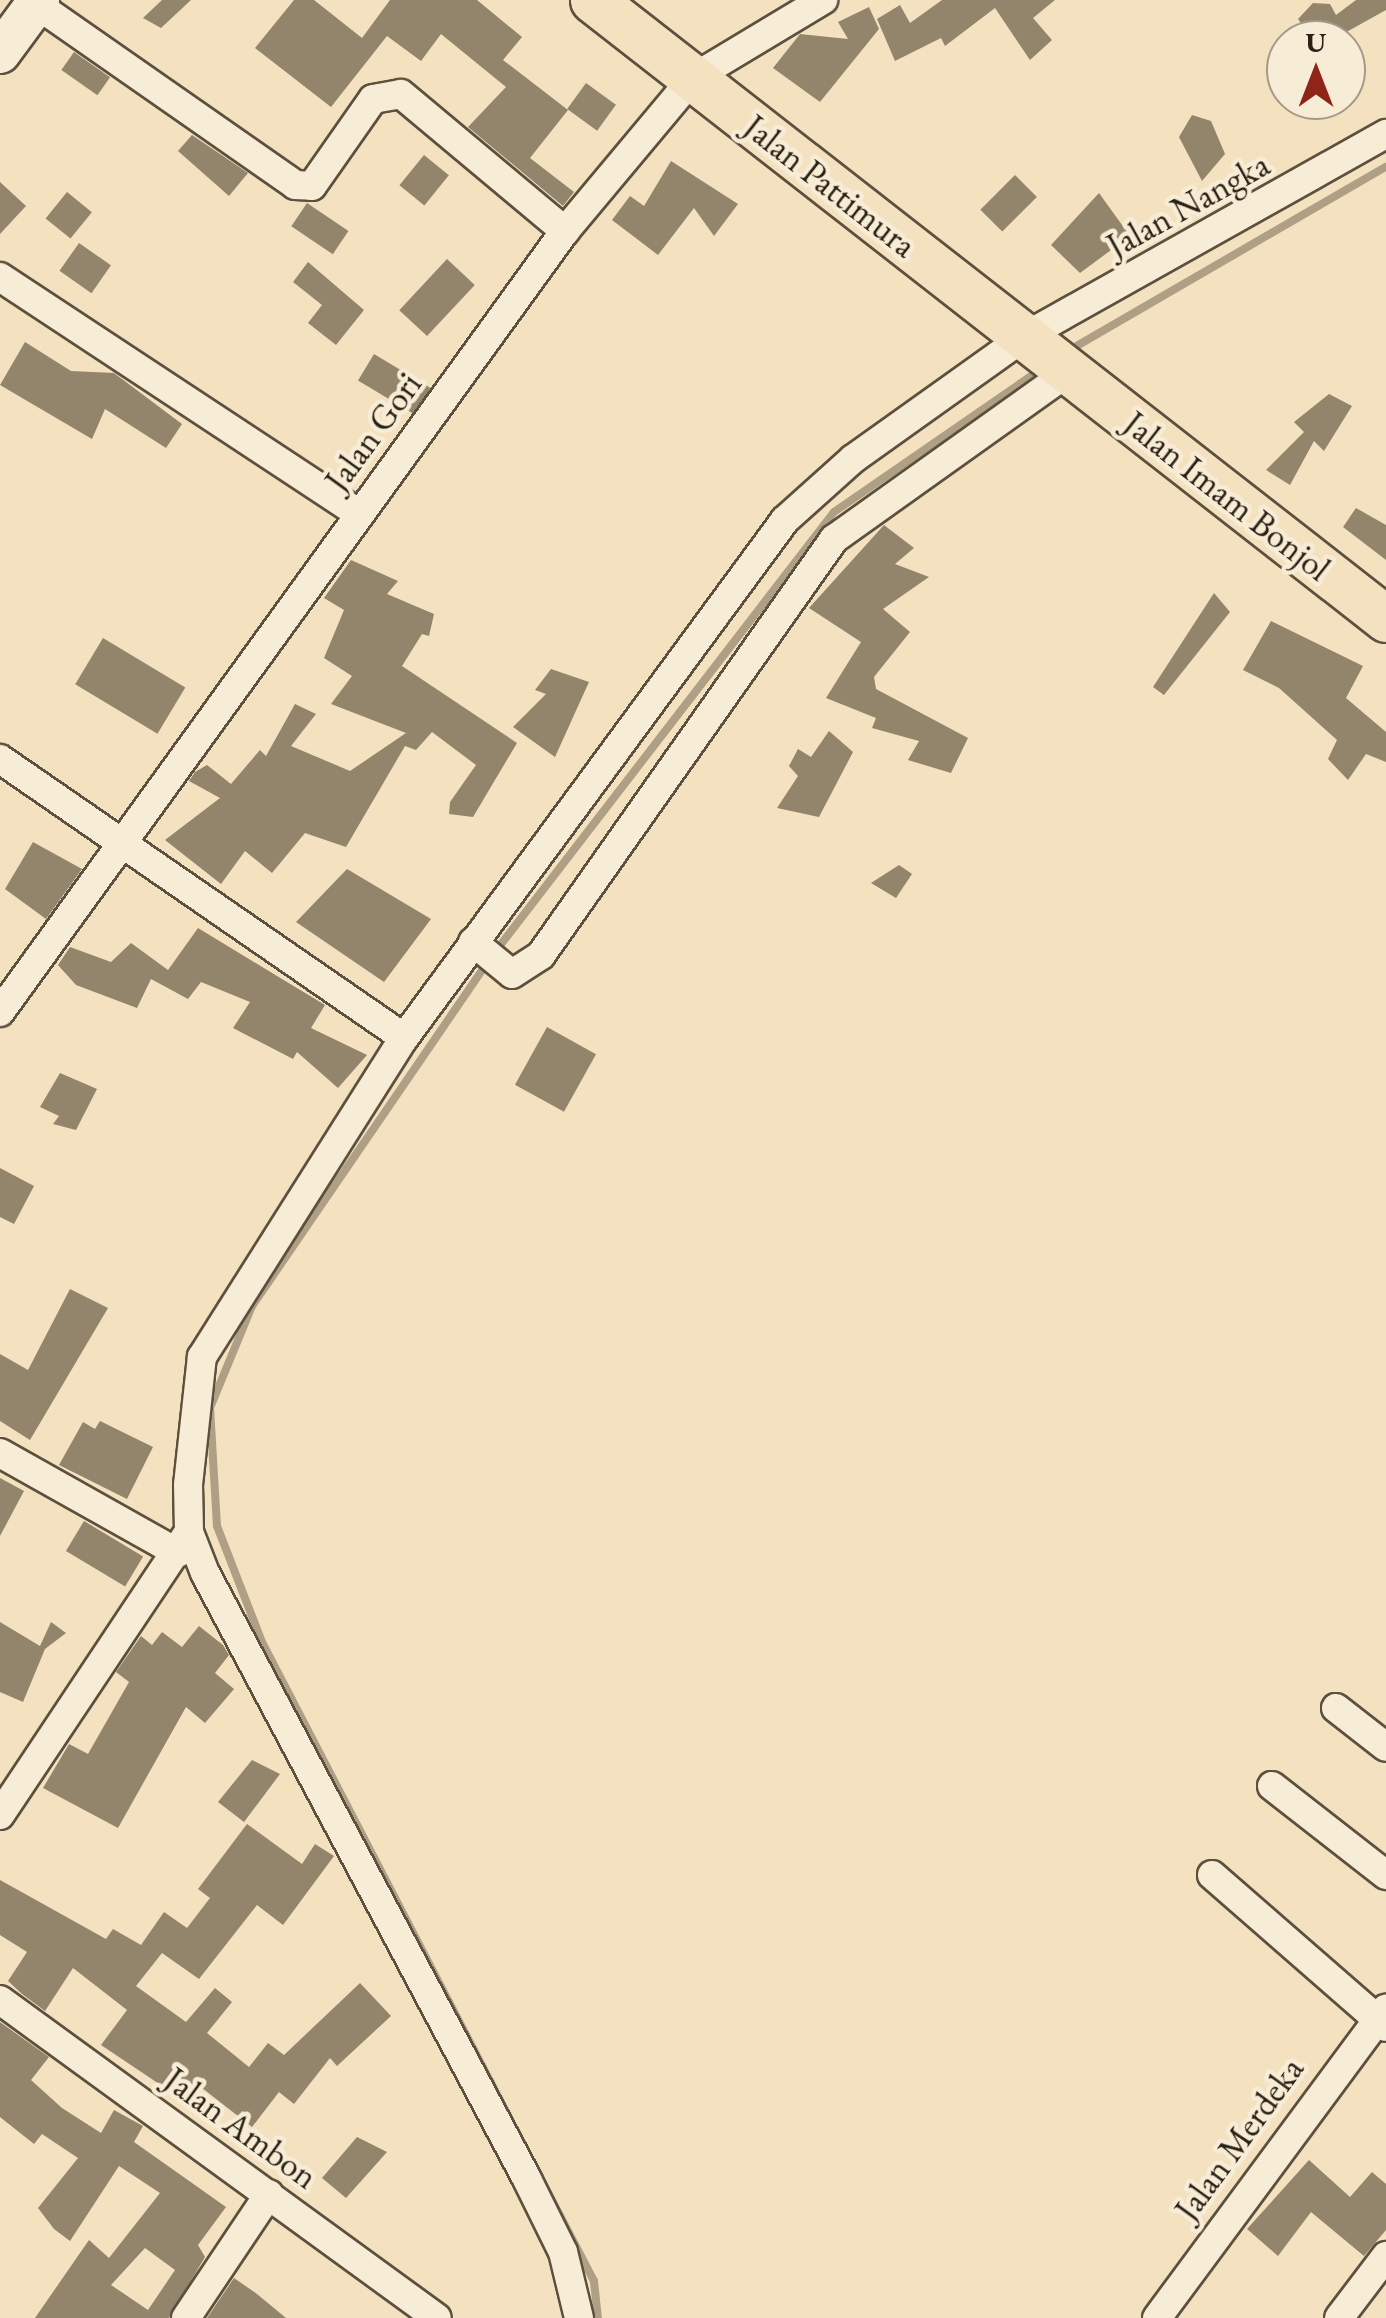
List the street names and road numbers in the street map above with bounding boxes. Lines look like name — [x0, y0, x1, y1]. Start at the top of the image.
street label: Jalan Pattimura — [735, 106, 925, 266]
street label: Jalan Nangka — [1099, 143, 1277, 267]
street label: Jalan Gori — [316, 364, 430, 500]
street label: Jalan Imam Bonjol — [1115, 402, 1339, 590]
street label: Jalan Merdeka — [1166, 2049, 1312, 2229]
street label: Jalan Ambon — [156, 2058, 326, 2198]

